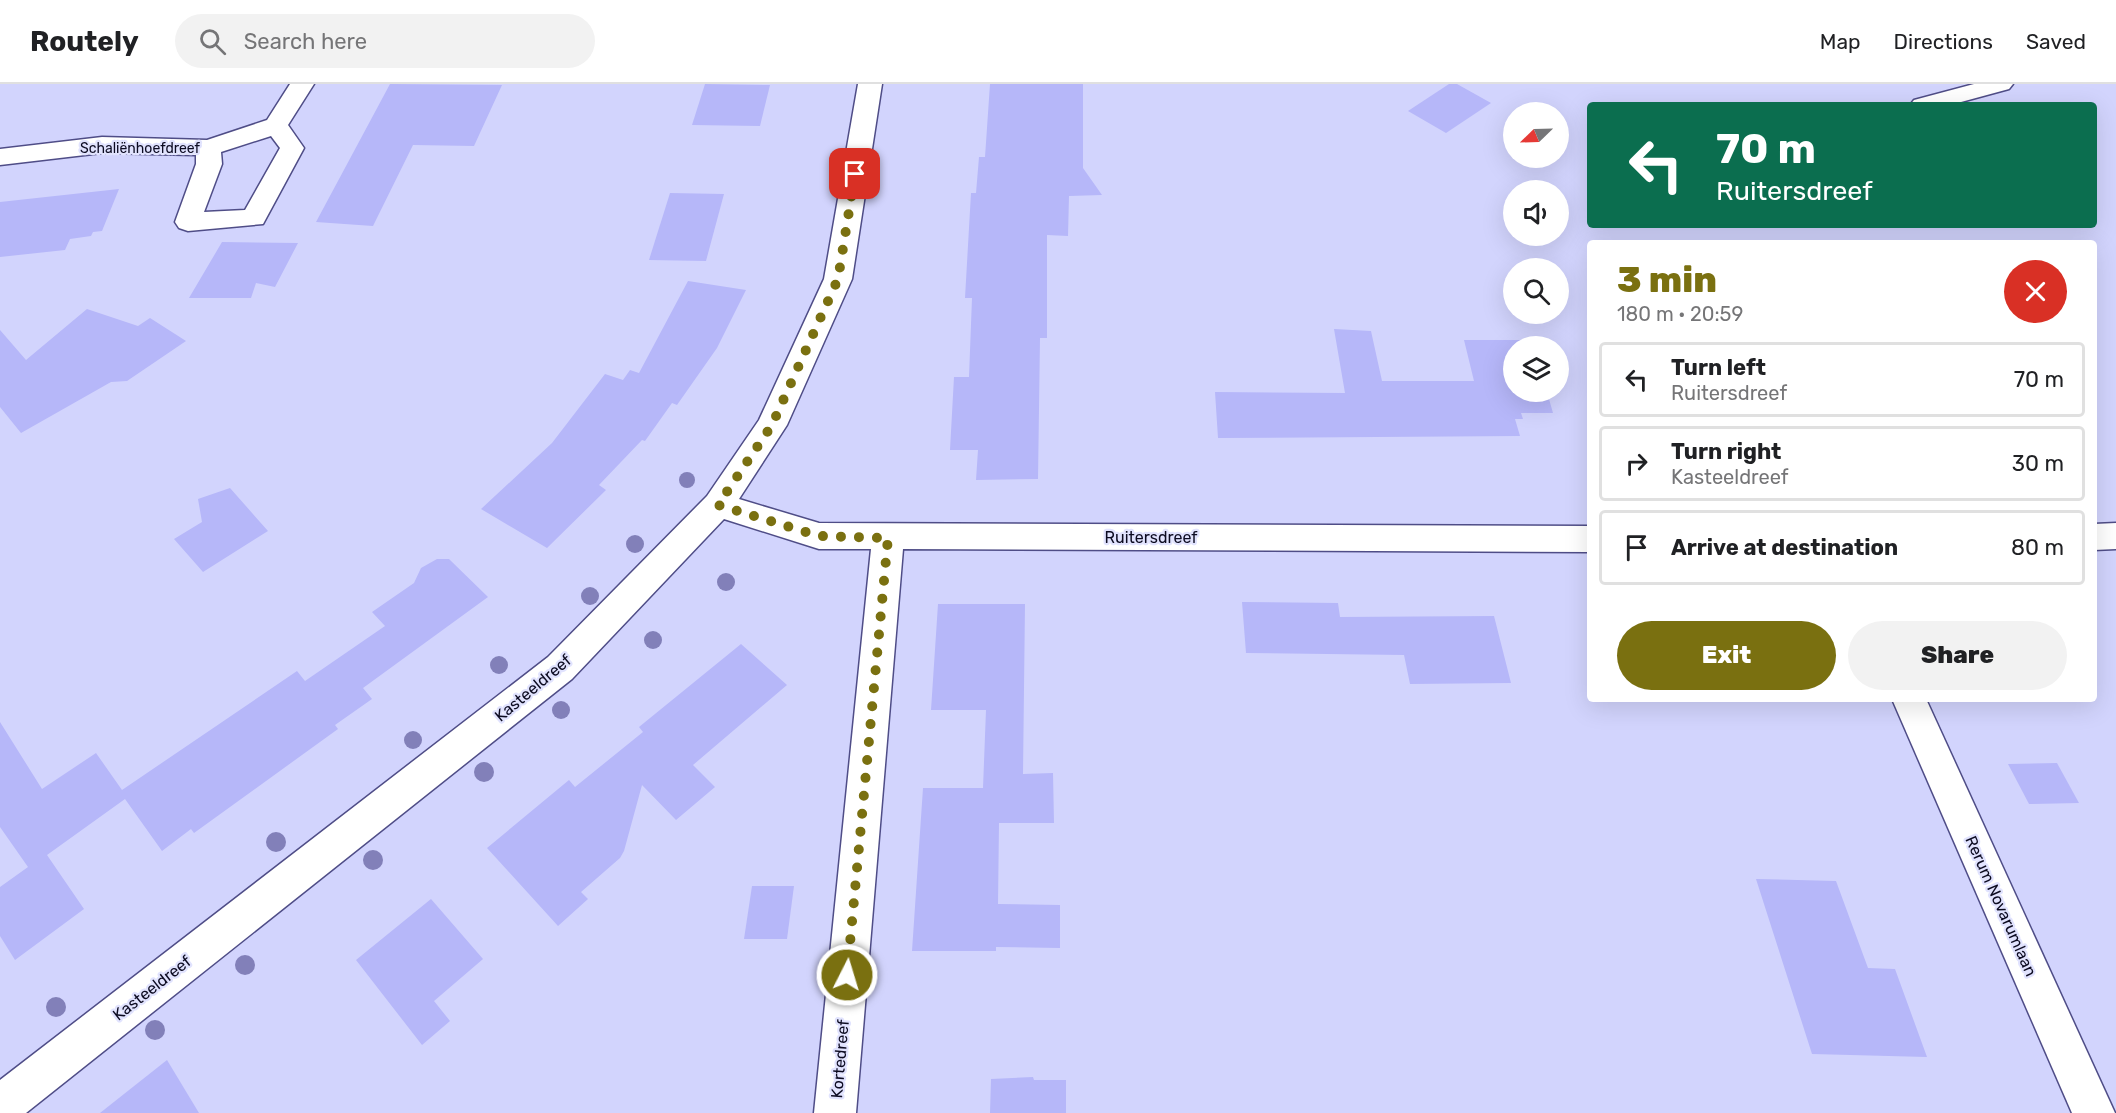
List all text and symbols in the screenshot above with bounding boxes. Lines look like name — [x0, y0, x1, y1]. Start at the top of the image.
search box — [175, 14, 595, 68]
text: Routely — [30, 25, 139, 58]
icon: search — [196, 25, 229, 58]
text: Search here — [244, 28, 367, 55]
text: Map — [1820, 29, 1861, 54]
text: Directions — [1894, 29, 1993, 54]
text: Saved — [2026, 29, 2086, 54]
north arrow — [1503, 102, 1569, 168]
map controls — [1503, 102, 1569, 402]
text: 70 m — [1716, 124, 1816, 174]
icon: left — [1617, 126, 1695, 204]
street label: Schaliënhoefdreef — [80, 140, 201, 157]
pin — [829, 148, 880, 199]
icon: arrive — [838, 157, 871, 190]
text: Ruitersdreef — [1716, 175, 1873, 207]
button: sound — [1503, 180, 1569, 246]
button: search — [1503, 258, 1569, 324]
text: 3 min — [1617, 258, 1717, 301]
button: close — [2004, 260, 2067, 323]
text: 180 m · 20:59 — [1617, 302, 1743, 326]
button: layers — [1503, 336, 1569, 402]
text: Turn left — [1671, 354, 1766, 381]
icon: left — [1620, 363, 1653, 396]
text: 70 m — [2014, 366, 2064, 393]
text: Ruitersdreef — [1671, 381, 1787, 405]
text: Turn right — [1671, 438, 1781, 465]
icon: right — [1620, 447, 1653, 480]
text: 30 m — [2012, 450, 2064, 477]
text: Kasteeldreef — [1671, 465, 1789, 489]
street label: Ruitersdreef — [1105, 528, 1198, 547]
icon: arrive — [1620, 531, 1653, 564]
text: Arrive at destination — [1671, 534, 1898, 561]
text: 80 m — [2011, 534, 2064, 561]
button: Exit — [1617, 621, 1836, 690]
button: Share — [1848, 621, 2067, 690]
street label: Kasteeldreef — [491, 650, 576, 725]
street label: Rerum Novarumlaan — [1961, 833, 2041, 979]
position arrow — [815, 943, 879, 1007]
street label: Kasteeldreef — [109, 951, 196, 1024]
street label: Kortedreef — [827, 1018, 853, 1099]

